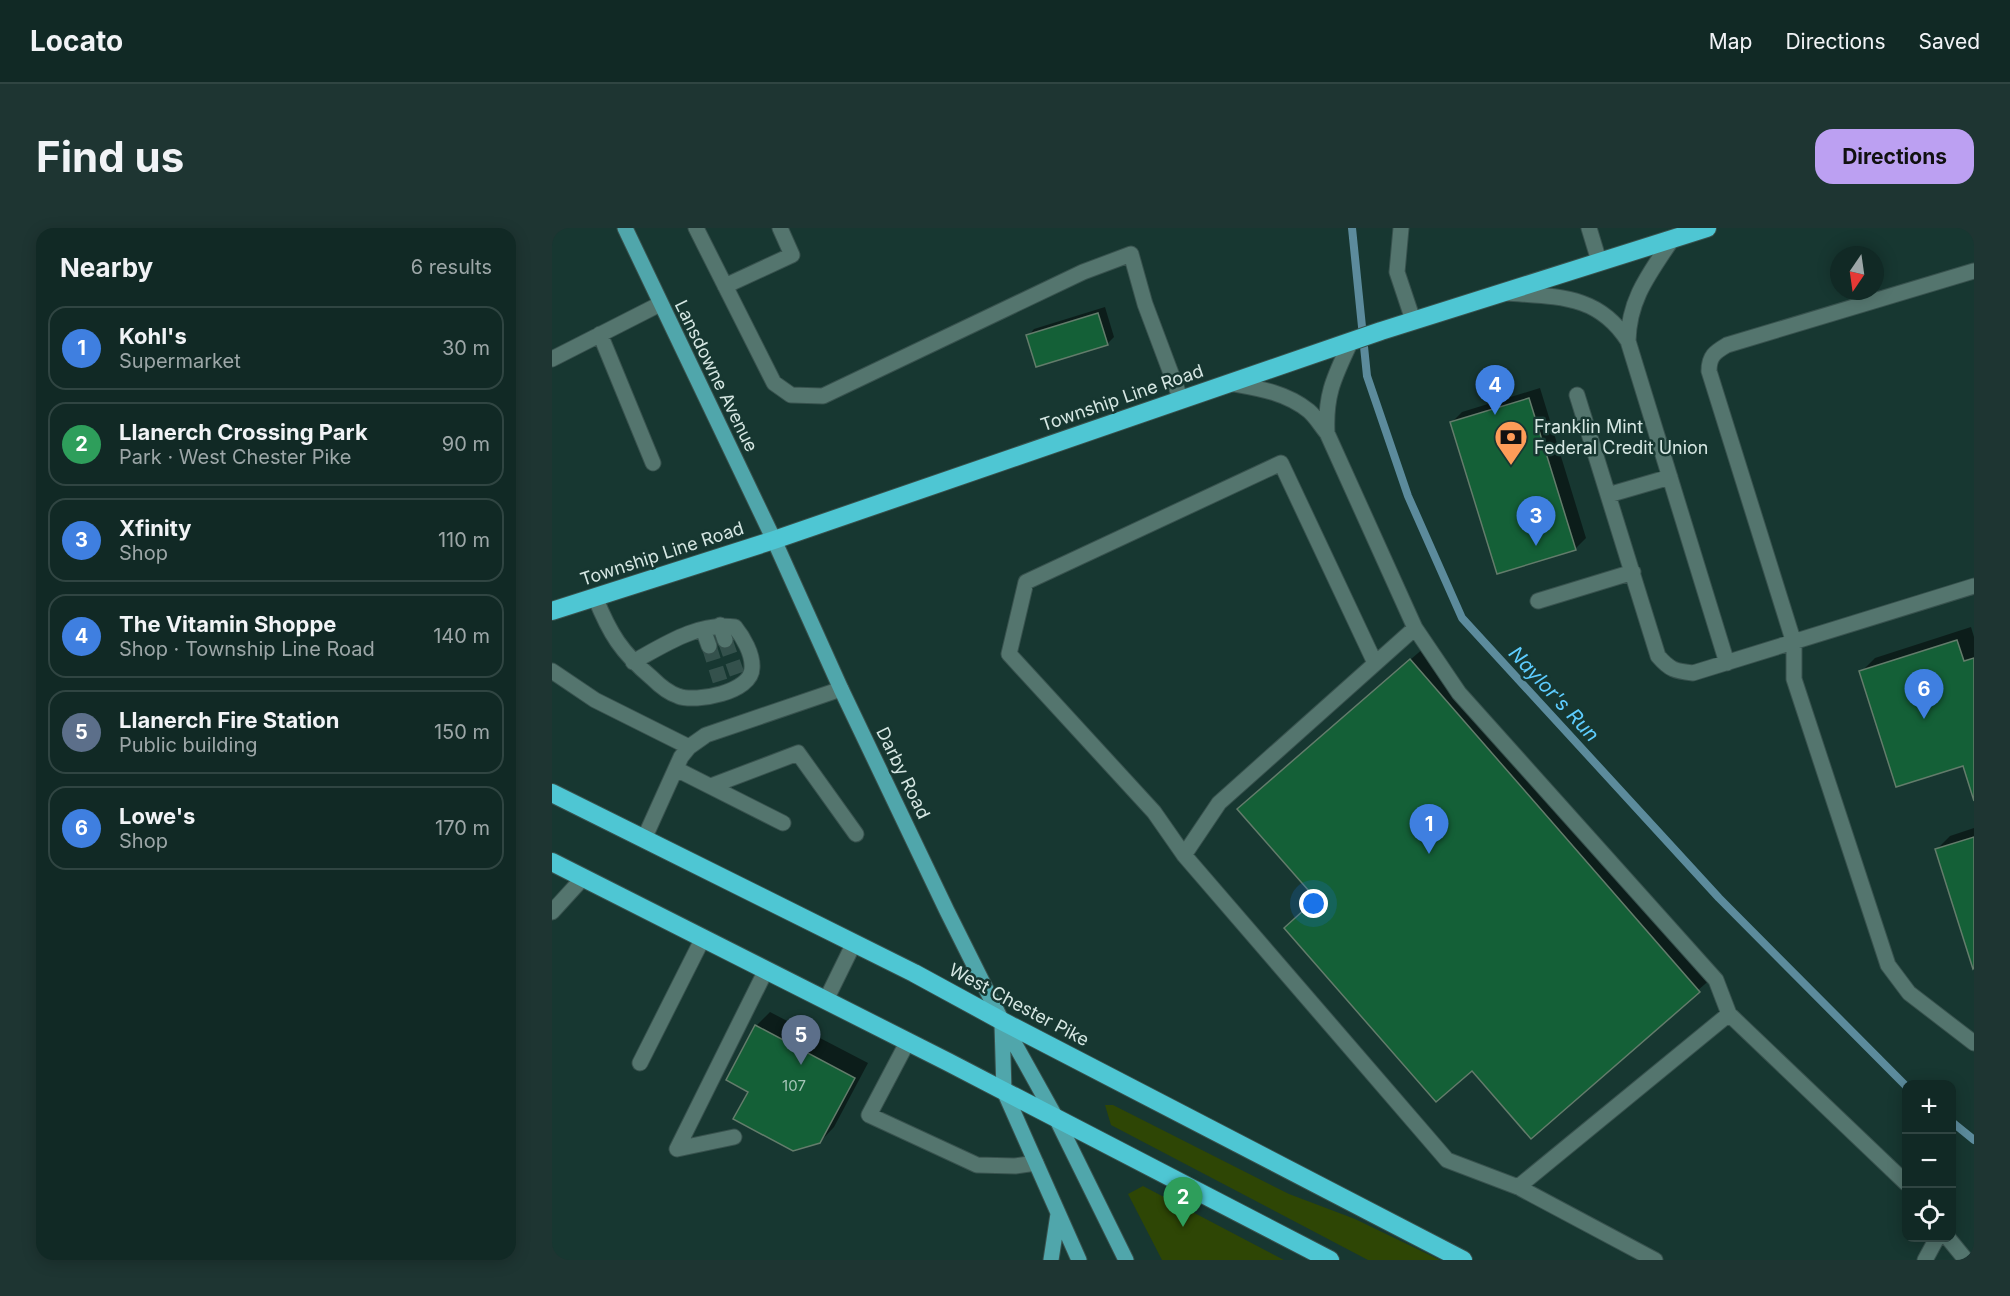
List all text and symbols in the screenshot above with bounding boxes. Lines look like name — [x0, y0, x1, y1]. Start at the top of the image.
text: Locato — [30, 24, 123, 58]
text: Map — [1709, 29, 1752, 54]
text: Directions — [1785, 29, 1886, 54]
text: Saved — [1919, 29, 1980, 54]
button: Directions — [1815, 129, 1974, 184]
text: Find us — [36, 131, 184, 182]
north arrow — [1830, 246, 1884, 300]
text: Nearby — [60, 252, 153, 283]
text: 6 results — [411, 255, 492, 279]
street label: Lansdowne Avenue — [671, 297, 762, 455]
text: Kohl's — [119, 323, 187, 349]
text: 1 — [77, 336, 86, 360]
text: 30 m — [442, 336, 490, 360]
text: Supermarket — [119, 349, 241, 373]
street label: Township Line Road — [1038, 360, 1206, 435]
pin: 4 — [1476, 366, 1514, 415]
place label: Franklin Mint Federal Credit Union — [1534, 416, 1709, 458]
text: Llanerch Crossing Park — [119, 419, 368, 445]
bank icon: Franklin Mint Federal Credit Union — [1493, 419, 1529, 466]
text: 2 — [75, 432, 88, 456]
text: 90 m — [442, 432, 490, 456]
text: Park · West Chester Pike — [119, 445, 352, 469]
pin: 3 — [1516, 496, 1556, 546]
text: Xfinity — [119, 515, 192, 541]
street label: Township Line Road — [577, 517, 746, 590]
text: 3 — [75, 528, 88, 552]
text: 110 m — [438, 528, 490, 552]
text: Shop — [119, 541, 168, 565]
text: The Vitamin Shoppe — [119, 611, 336, 637]
text: 4 — [75, 624, 88, 648]
text: 140 m — [433, 624, 490, 648]
text: Shop · Township Line Road — [119, 637, 375, 661]
water label: Naylor's Run — [1504, 641, 1604, 747]
pin: 6 — [1904, 670, 1944, 719]
text: Llanerch Fire Station — [119, 707, 339, 733]
text: 5 — [75, 720, 88, 744]
text: 150 m — [434, 720, 490, 744]
street label: Darby Road — [872, 723, 935, 822]
text: Public building — [119, 733, 258, 757]
text: Lowe's — [119, 803, 195, 829]
pin: 1 — [1410, 804, 1448, 854]
text: 6 — [75, 816, 88, 840]
text: 170 m — [435, 816, 490, 840]
text: Shop — [119, 829, 168, 853]
your location — [1299, 889, 1328, 918]
street label: West Chester Pike — [946, 959, 1093, 1050]
pin: 5 — [782, 1016, 820, 1065]
house number: 107 — [782, 1076, 806, 1095]
map controls — [1902, 1080, 1956, 1242]
button: + — [1902, 1080, 1956, 1134]
button: − — [1902, 1134, 1956, 1188]
pin: 2 — [1164, 1178, 1202, 1227]
button: locate — [1902, 1188, 1956, 1242]

